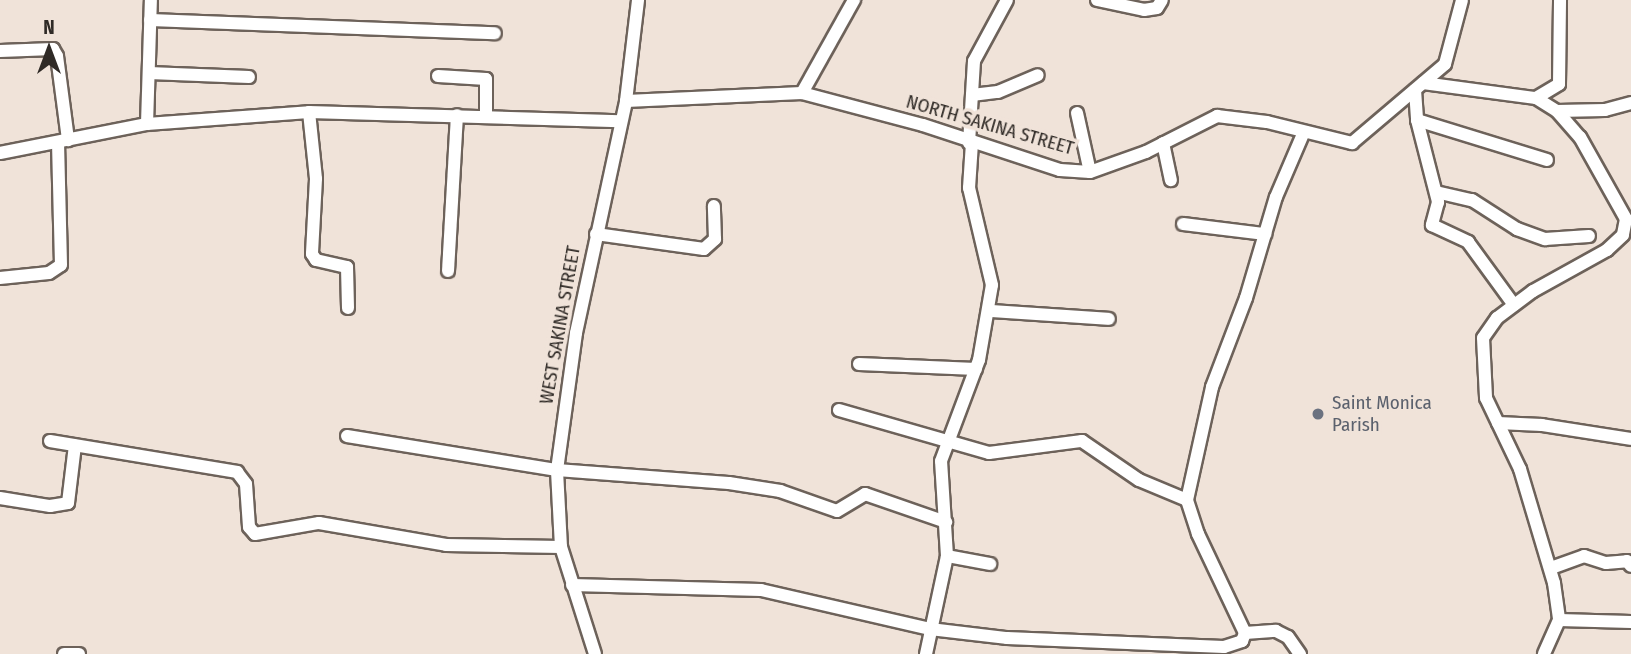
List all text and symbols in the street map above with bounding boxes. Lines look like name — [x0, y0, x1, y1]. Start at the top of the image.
north arrow — [14, 14, 84, 84]
text: N — [43, 16, 55, 39]
street label: NORTH SAKINA STREET — [904, 90, 1076, 160]
street label: WEST SAKINA STREET — [535, 244, 585, 406]
place label: Saint Monica Parish — [1332, 392, 1432, 436]
marker: Saint Monica Parish — [1310, 406, 1326, 422]

